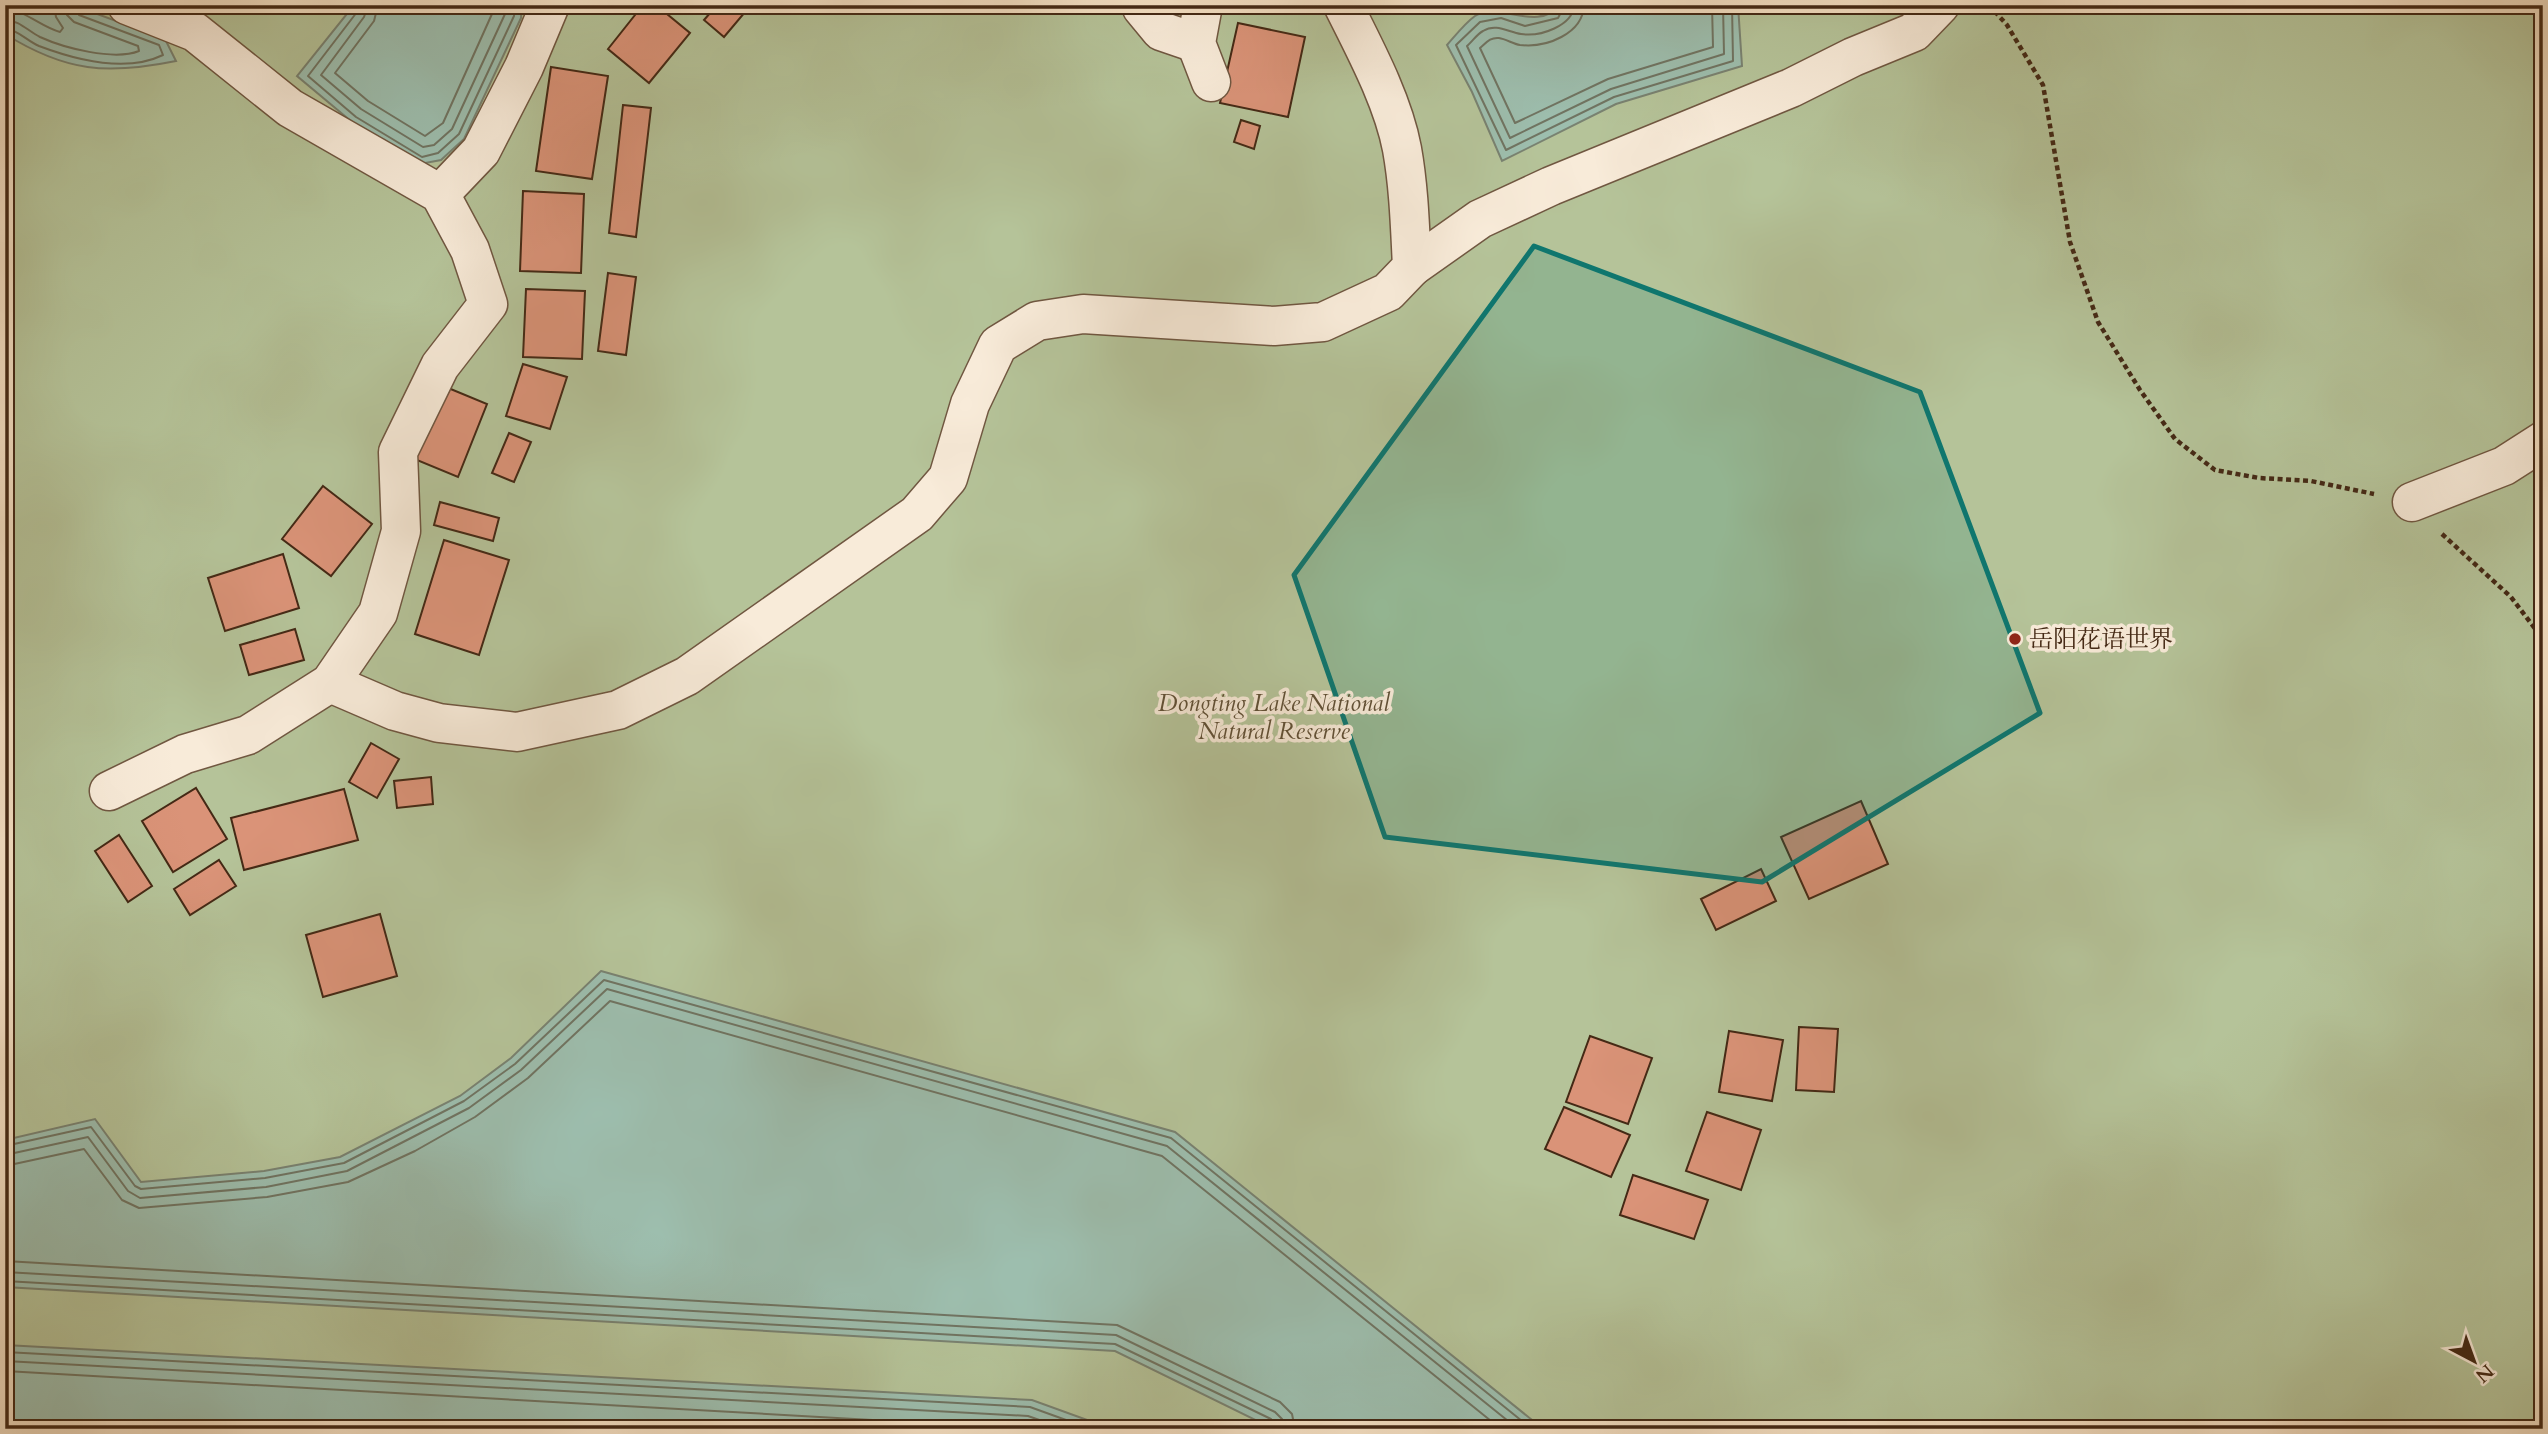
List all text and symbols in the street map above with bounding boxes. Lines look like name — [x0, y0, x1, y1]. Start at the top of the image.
place label: 岳阳花语世界 — [2029, 623, 2173, 656]
marker: 岳阳花语世界 — [2007, 631, 2023, 647]
park label: Dongting Lake National Natural Reserve — [1158, 687, 1391, 748]
north arrow — [2440, 1326, 2510, 1396]
text: N — [2469, 1358, 2499, 1389]

